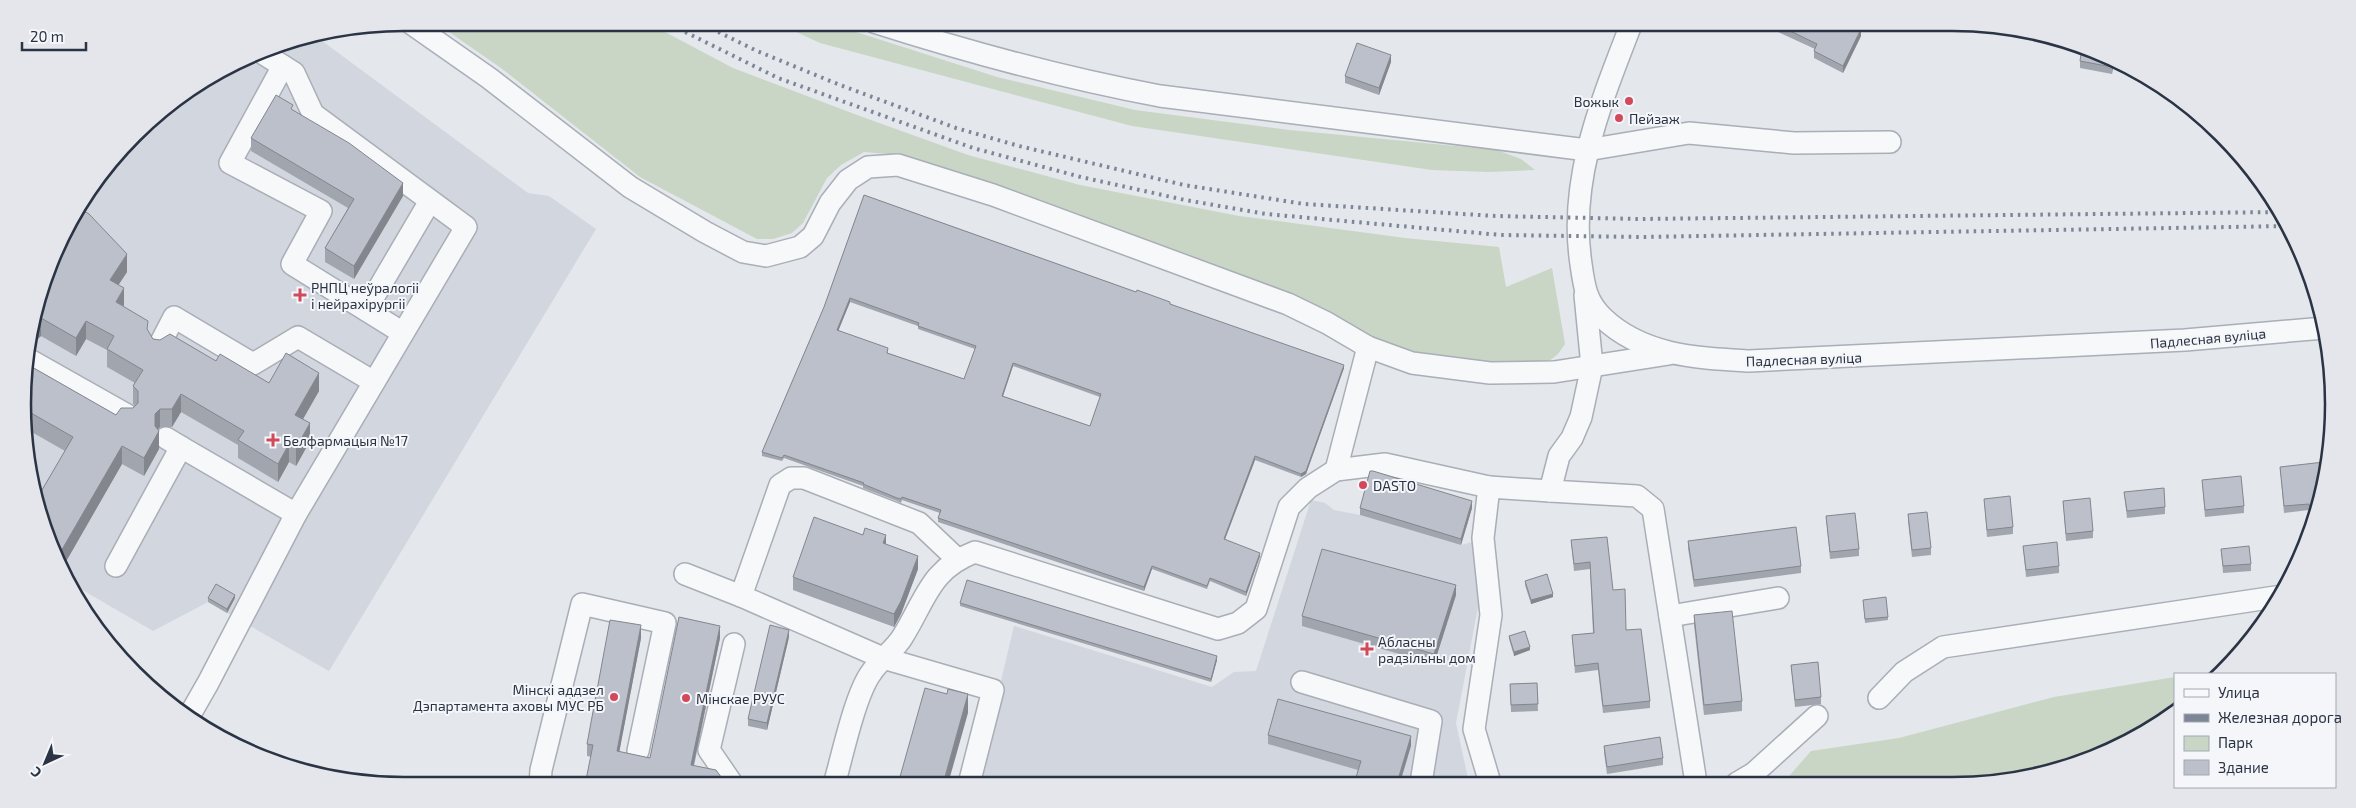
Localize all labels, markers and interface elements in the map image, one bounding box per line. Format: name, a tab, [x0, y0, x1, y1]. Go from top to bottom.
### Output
scale bar	[22, 20, 86, 52]
text: 20 m	[30, 27, 64, 45]
place label: Вожык	[1574, 93, 1619, 110]
marker: Вожык	[1623, 95, 1635, 107]
place label: Пейзаж	[1629, 110, 1680, 127]
marker: Пейзаж	[1613, 112, 1625, 124]
place label: РНПЦ неўралогіі і нейрахірургіі	[311, 279, 419, 312]
marker: РНПЦ неўралогіі і нейрахірургіі	[293, 288, 307, 302]
street label: Падлесная вуліца	[2149, 324, 2267, 352]
street label: Падлесная вуліца	[1746, 348, 1862, 370]
place label: Белфармацыя №17	[283, 432, 408, 449]
marker: Белфармацыя №17	[267, 434, 279, 446]
place label: DASTO	[1373, 477, 1416, 494]
marker: DASTO	[1357, 479, 1369, 491]
place label: Абласны радзільны дом	[1378, 633, 1476, 666]
marker: Абласны радзільны дом	[1360, 642, 1374, 656]
legend	[2174, 673, 2336, 788]
place label: Мінскі аддзел Дэпартамента аховы МУС РБ	[413, 681, 604, 714]
text: Улица	[2218, 683, 2260, 701]
place label: Мінскае РУУС	[696, 690, 785, 707]
marker: Мінскі аддзел Дэпартамента аховы МУС РБ	[608, 691, 620, 703]
marker: Мінскае РУУС	[680, 692, 692, 704]
text: Железная дорога	[2218, 708, 2342, 726]
text: Парк	[2218, 733, 2253, 751]
north arrow	[20, 738, 70, 788]
text: Здание	[2218, 758, 2269, 776]
text: С	[27, 764, 44, 782]

